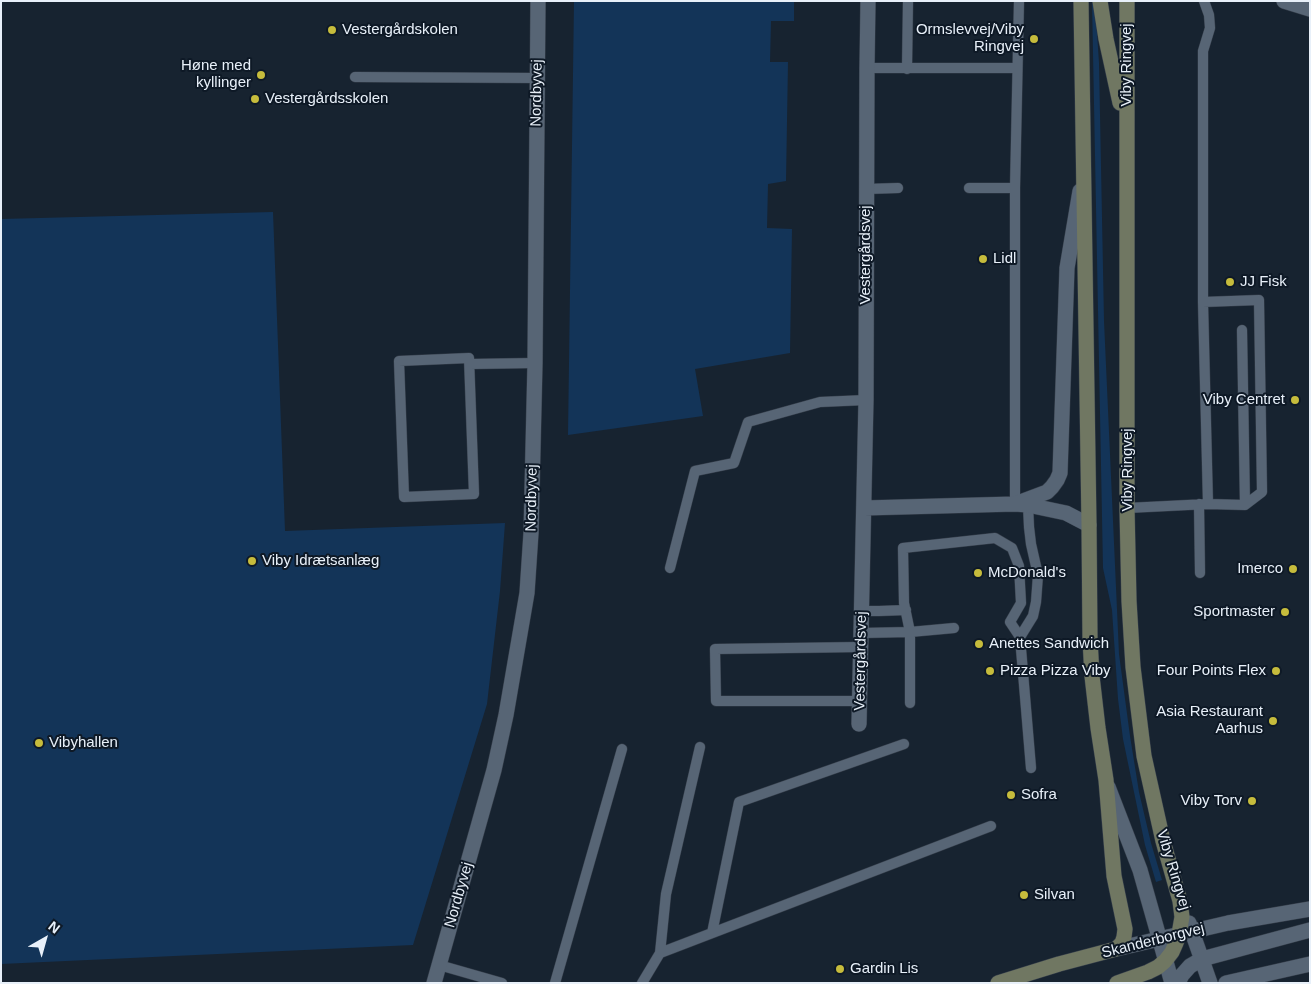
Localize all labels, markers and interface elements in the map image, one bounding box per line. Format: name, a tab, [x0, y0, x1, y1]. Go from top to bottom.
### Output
place label: Vestergårdskolen	[342, 21, 458, 39]
place label: Ormslevvej/Viby Ringvej	[916, 21, 1024, 56]
street label: Viby Ringvej	[1118, 23, 1136, 107]
marker: Vestergårdskolen	[326, 24, 338, 36]
marker: Ormslevvej/Viby Ringvej	[1028, 33, 1040, 45]
place label: Høne med kyllinger	[181, 57, 251, 92]
street label: Nordbyvej	[527, 59, 547, 127]
marker: Høne med kyllinger	[255, 69, 267, 81]
place label: Vestergårdsskolen	[265, 90, 388, 108]
marker: Vestergårdsskolen	[249, 93, 261, 105]
street label: Vestergårdsvej	[857, 205, 875, 305]
place label: Lidl	[993, 250, 1016, 268]
marker: Lidl	[977, 253, 989, 265]
place label: JJ Fisk	[1240, 273, 1287, 291]
marker: JJ Fisk	[1224, 276, 1236, 288]
place label: Viby Centret	[1203, 391, 1285, 409]
marker: Viby Centret	[1289, 394, 1301, 406]
street label: Viby Ringvej	[1119, 428, 1137, 512]
street label: Nordbyvej	[522, 464, 542, 532]
place label: Viby Idrætsanlæg	[262, 552, 379, 570]
marker: Viby Idrætsanlæg	[246, 555, 258, 567]
place label: Imerco	[1237, 560, 1283, 578]
marker: Imerco	[1287, 563, 1299, 575]
place label: McDonald's	[988, 564, 1066, 582]
marker: McDonald's	[972, 567, 984, 579]
place label: Sportmaster	[1193, 603, 1275, 621]
marker: Sportmaster	[1279, 606, 1291, 618]
street label: Vestergårdsvej	[851, 611, 871, 711]
place label: Anettes Sandwich	[989, 635, 1109, 653]
marker: Anettes Sandwich	[973, 638, 985, 650]
place label: Pizza Pizza Viby	[1000, 662, 1111, 680]
place label: Four Points Flex	[1157, 662, 1266, 680]
marker: Pizza Pizza Viby	[984, 665, 996, 677]
marker: Four Points Flex	[1270, 665, 1282, 677]
place label: Asia Restaurant Aarhus	[1156, 703, 1263, 738]
marker: Asia Restaurant Aarhus	[1267, 715, 1279, 727]
place label: Vibyhallen	[49, 734, 118, 752]
marker: Vibyhallen	[33, 737, 45, 749]
place label: Sofra	[1021, 786, 1057, 804]
marker: Sofra	[1005, 789, 1017, 801]
place label: Viby Torv	[1181, 792, 1242, 810]
marker: Viby Torv	[1246, 795, 1258, 807]
street label: Viby Ringvej	[1152, 828, 1194, 912]
street label: Nordbyvej	[441, 860, 477, 930]
place label: Silvan	[1034, 886, 1075, 904]
marker: Silvan	[1018, 889, 1030, 901]
north arrow	[20, 914, 70, 964]
text: N	[45, 918, 63, 937]
street label: Skanderborgvej	[1100, 920, 1206, 962]
place label: Gardin Lis	[850, 960, 918, 978]
marker: Gardin Lis	[834, 963, 846, 975]

